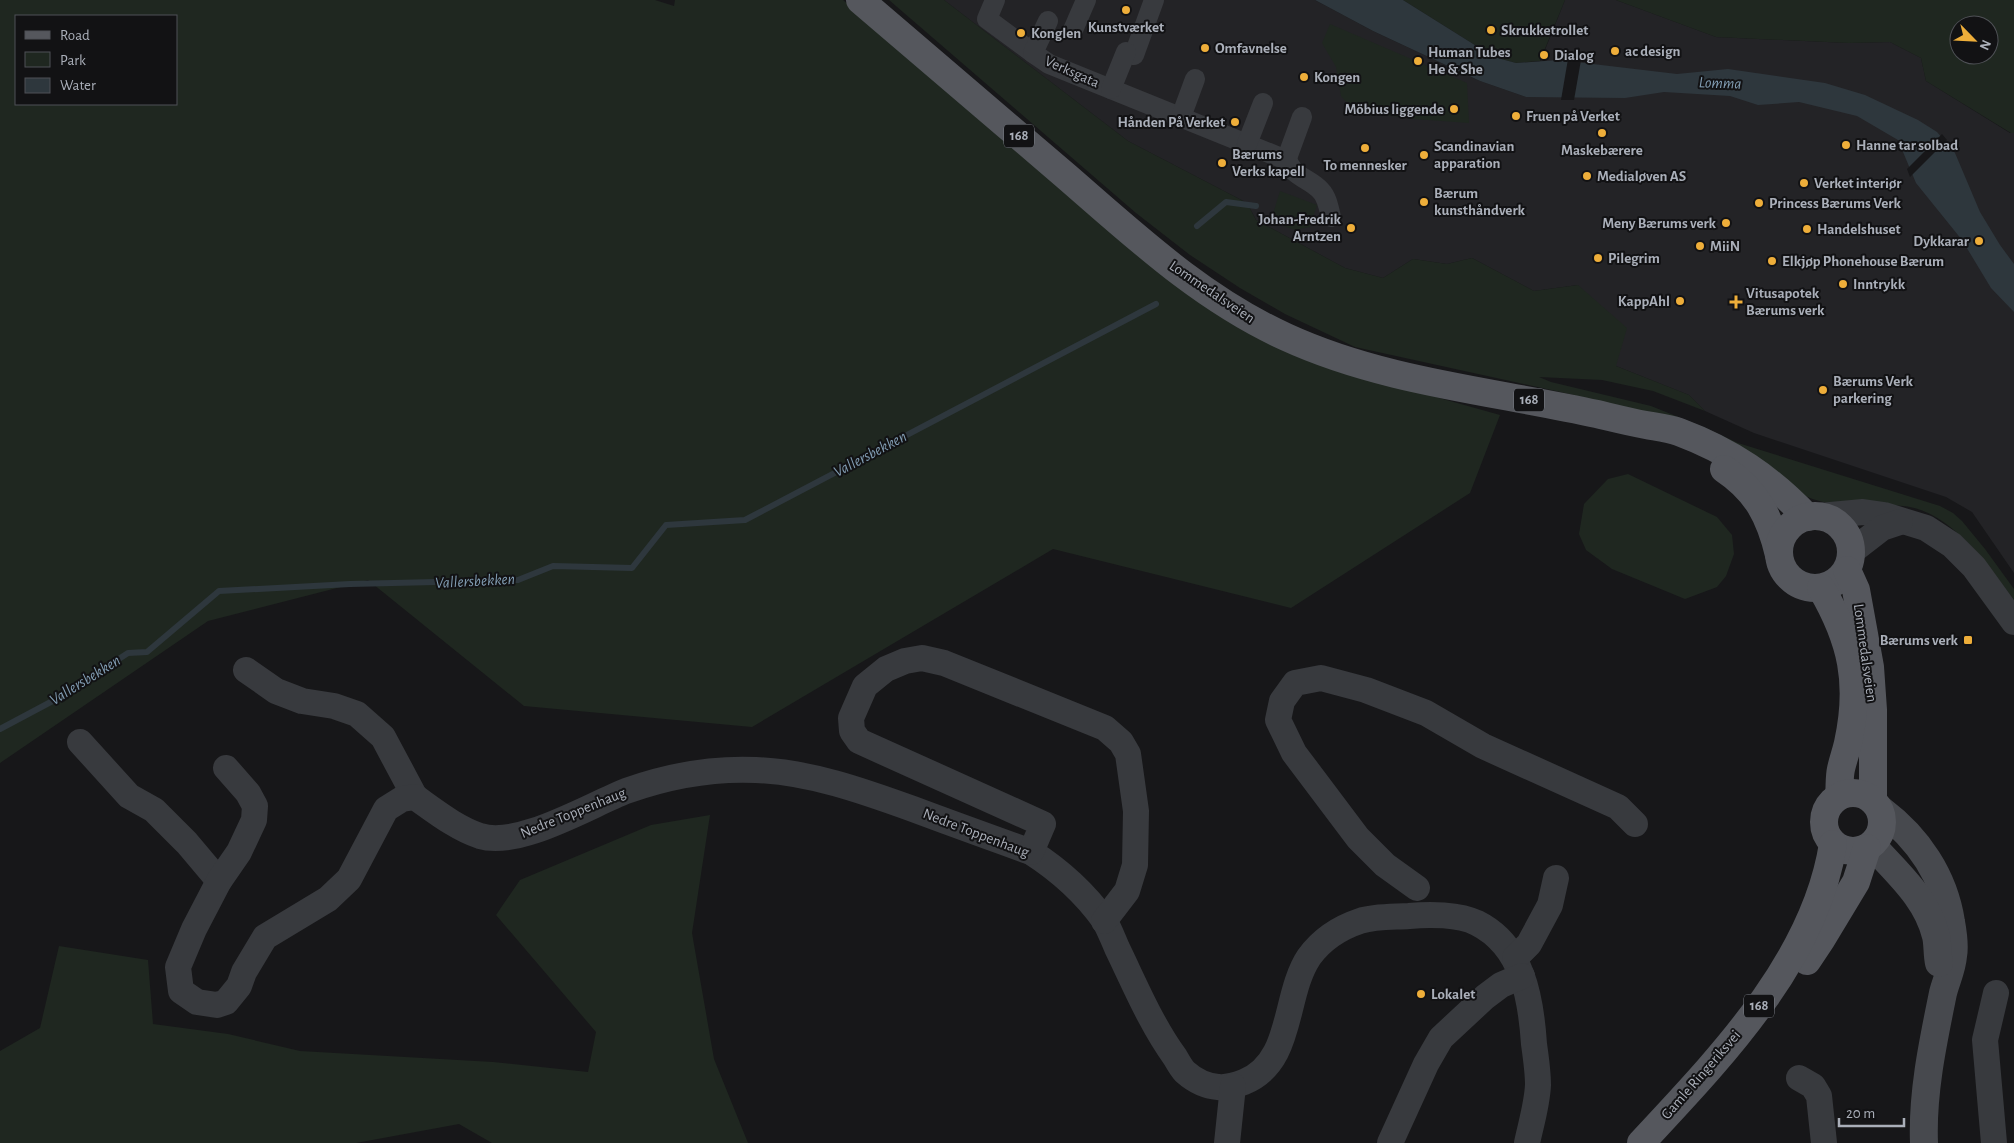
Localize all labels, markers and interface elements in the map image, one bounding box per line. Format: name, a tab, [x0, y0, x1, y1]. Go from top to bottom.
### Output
marker: Kunstværket	[1120, 4, 1132, 16]
legend	[15, 15, 178, 105]
north arrow	[1949, 15, 1999, 65]
place label: Kunstværket	[1088, 20, 1164, 35]
place label: Skrukketrollet	[1501, 23, 1588, 38]
marker: Skrukketrollet	[1485, 24, 1497, 36]
place label: Konglen	[1031, 26, 1081, 41]
marker: Konglen	[1015, 27, 1027, 39]
text: Road	[60, 28, 90, 43]
text: N	[1977, 38, 1993, 52]
place label: Omfavnelse	[1215, 41, 1287, 56]
marker: Omfavnelse	[1199, 42, 1211, 54]
place label: ac design	[1625, 44, 1680, 59]
place label: Human Tubes He & She	[1428, 45, 1511, 77]
marker: ac design	[1609, 45, 1621, 57]
place label: Dialog	[1554, 48, 1594, 63]
marker: Dialog	[1538, 49, 1550, 61]
text: Park	[60, 53, 86, 68]
street label: Verksgata	[1043, 53, 1101, 91]
marker: Human Tubes He & She	[1412, 55, 1424, 67]
place label: Kongen	[1314, 70, 1360, 85]
marker: Kongen	[1298, 71, 1310, 83]
water label: Lomma	[1698, 74, 1742, 92]
text: Water	[60, 78, 96, 93]
place label: Möbius liggende	[1344, 102, 1444, 117]
marker: Möbius liggende	[1448, 103, 1460, 115]
place label: Fruen på Verket	[1526, 109, 1620, 124]
marker: Fruen på Verket	[1510, 110, 1522, 122]
place label: Hånden På Verket	[1118, 115, 1225, 130]
marker: Hånden På Verket	[1229, 116, 1241, 128]
road number: 168	[1004, 124, 1034, 148]
marker: Maskebærere	[1596, 127, 1608, 139]
place label: Hanne tar solbad	[1856, 138, 1958, 153]
place label: Scandinavian apparation	[1434, 139, 1514, 171]
marker: Hanne tar solbad	[1840, 139, 1852, 151]
marker: To mennesker	[1359, 142, 1371, 154]
place label: Maskebærere	[1561, 143, 1643, 158]
place label: Bærums Verks kapell	[1232, 147, 1305, 179]
marker: Scandinavian apparation	[1418, 149, 1430, 161]
marker: Bærums Verks kapell	[1216, 157, 1228, 169]
place label: To mennesker	[1323, 158, 1408, 173]
place label: Medialøven AS	[1597, 169, 1686, 184]
marker: Medialøven AS	[1581, 170, 1593, 182]
place label: Verket interiør	[1814, 176, 1902, 191]
marker: Verket interiør	[1798, 177, 1810, 189]
place label: Bærum kunsthåndverk	[1434, 186, 1526, 218]
marker: Bærum kunsthåndverk	[1418, 196, 1430, 208]
place label: Princess Bærums Verk	[1769, 196, 1901, 211]
marker: Princess Bærums Verk	[1753, 197, 1765, 209]
place label: Johan-Fredrik Arntzen	[1258, 212, 1342, 244]
place label: Meny Bærums verk	[1602, 216, 1717, 231]
marker: Meny Bærums verk	[1720, 217, 1732, 229]
marker: Johan-Fredrik Arntzen	[1345, 222, 1357, 234]
place label: Handelshuset	[1817, 222, 1901, 237]
marker: Handelshuset	[1801, 223, 1813, 235]
place label: Dykkarar	[1913, 234, 1970, 249]
marker: Dykkarar	[1973, 235, 1985, 247]
place label: MiiN	[1710, 239, 1740, 254]
marker: MiiN	[1694, 240, 1706, 252]
place label: Pilegrim	[1608, 251, 1660, 266]
marker: Pilegrim	[1592, 252, 1604, 264]
place label: Elkjøp Phonehouse Bærum	[1782, 254, 1944, 269]
marker: Elkjøp Phonehouse Bærum	[1766, 255, 1778, 267]
street label: Lommedalsveien	[1167, 258, 1257, 326]
place label: Inntrykk	[1853, 277, 1906, 292]
marker: Inntrykk	[1837, 278, 1849, 290]
place label: Vitusapotek Bærums verk	[1746, 286, 1825, 318]
place label: KappAhl	[1618, 294, 1670, 309]
marker: KappAhl	[1674, 295, 1686, 307]
marker: Vitusapotek Bærums verk	[1730, 296, 1742, 308]
place label: Bærums Verk parkering	[1833, 374, 1914, 406]
marker: Bærums Verk parkering	[1817, 384, 1829, 396]
road number: 168	[1514, 388, 1544, 412]
water label: Vallersbekken	[831, 428, 909, 480]
water label: Vallersbekken	[435, 571, 515, 591]
street label: Lommedalsveien	[1851, 603, 1879, 703]
place label: Bærums verk	[1880, 633, 1959, 648]
marker: Bærums verk	[1962, 634, 1974, 646]
water label: Vallersbekken	[47, 652, 123, 708]
street label: Nedre Toppenhaug	[518, 785, 628, 841]
street label: Nedre Toppenhaug	[921, 806, 1032, 860]
place label: Lokalet	[1431, 987, 1475, 1002]
marker: Lokalet	[1415, 988, 1427, 1000]
road number: 168	[1744, 994, 1774, 1018]
street label: Gamle Ringeriksvei	[1659, 1028, 1743, 1122]
scale bar	[1839, 1096, 1904, 1128]
text: 20 m	[1846, 1106, 1875, 1121]

